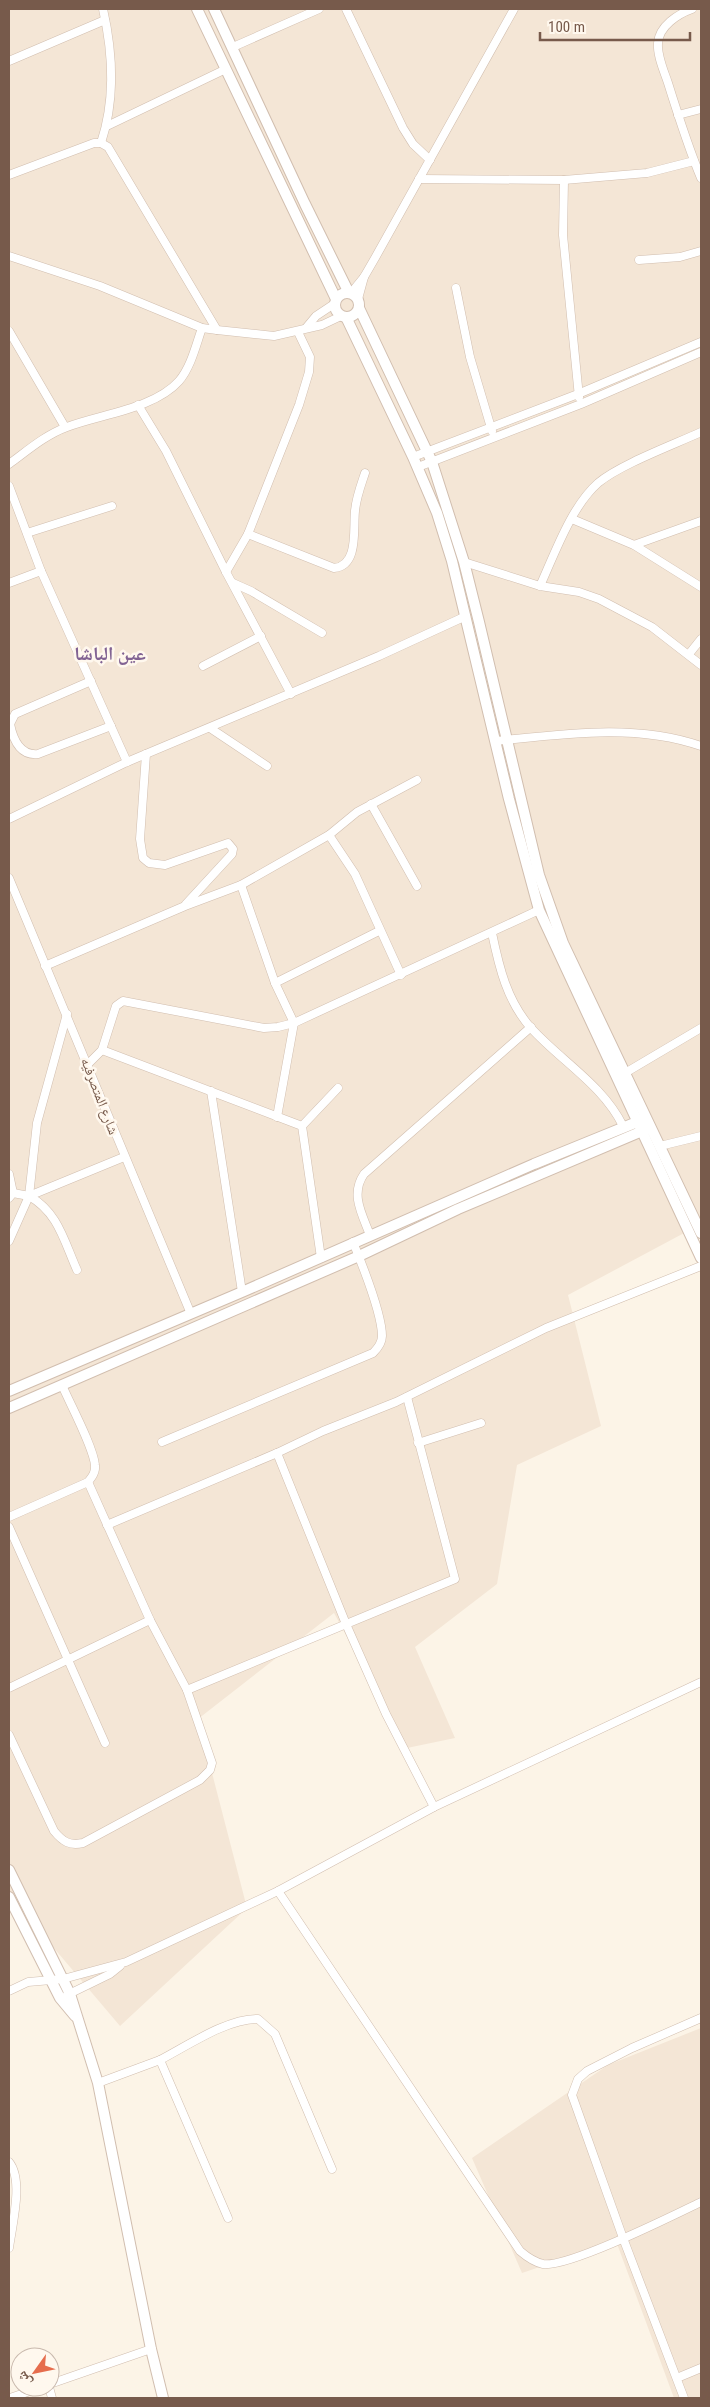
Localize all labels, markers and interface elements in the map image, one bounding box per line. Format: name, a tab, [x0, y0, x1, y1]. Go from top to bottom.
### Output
scale bar	[540, 10, 690, 42]
text: 100 m	[548, 18, 585, 36]
district label: عين الباشا	[74, 642, 146, 665]
street label: شارع المتصرفيه	[76, 1055, 122, 1137]
north arrow	[10, 2347, 60, 2397]
text: ش	[13, 2368, 36, 2390]

